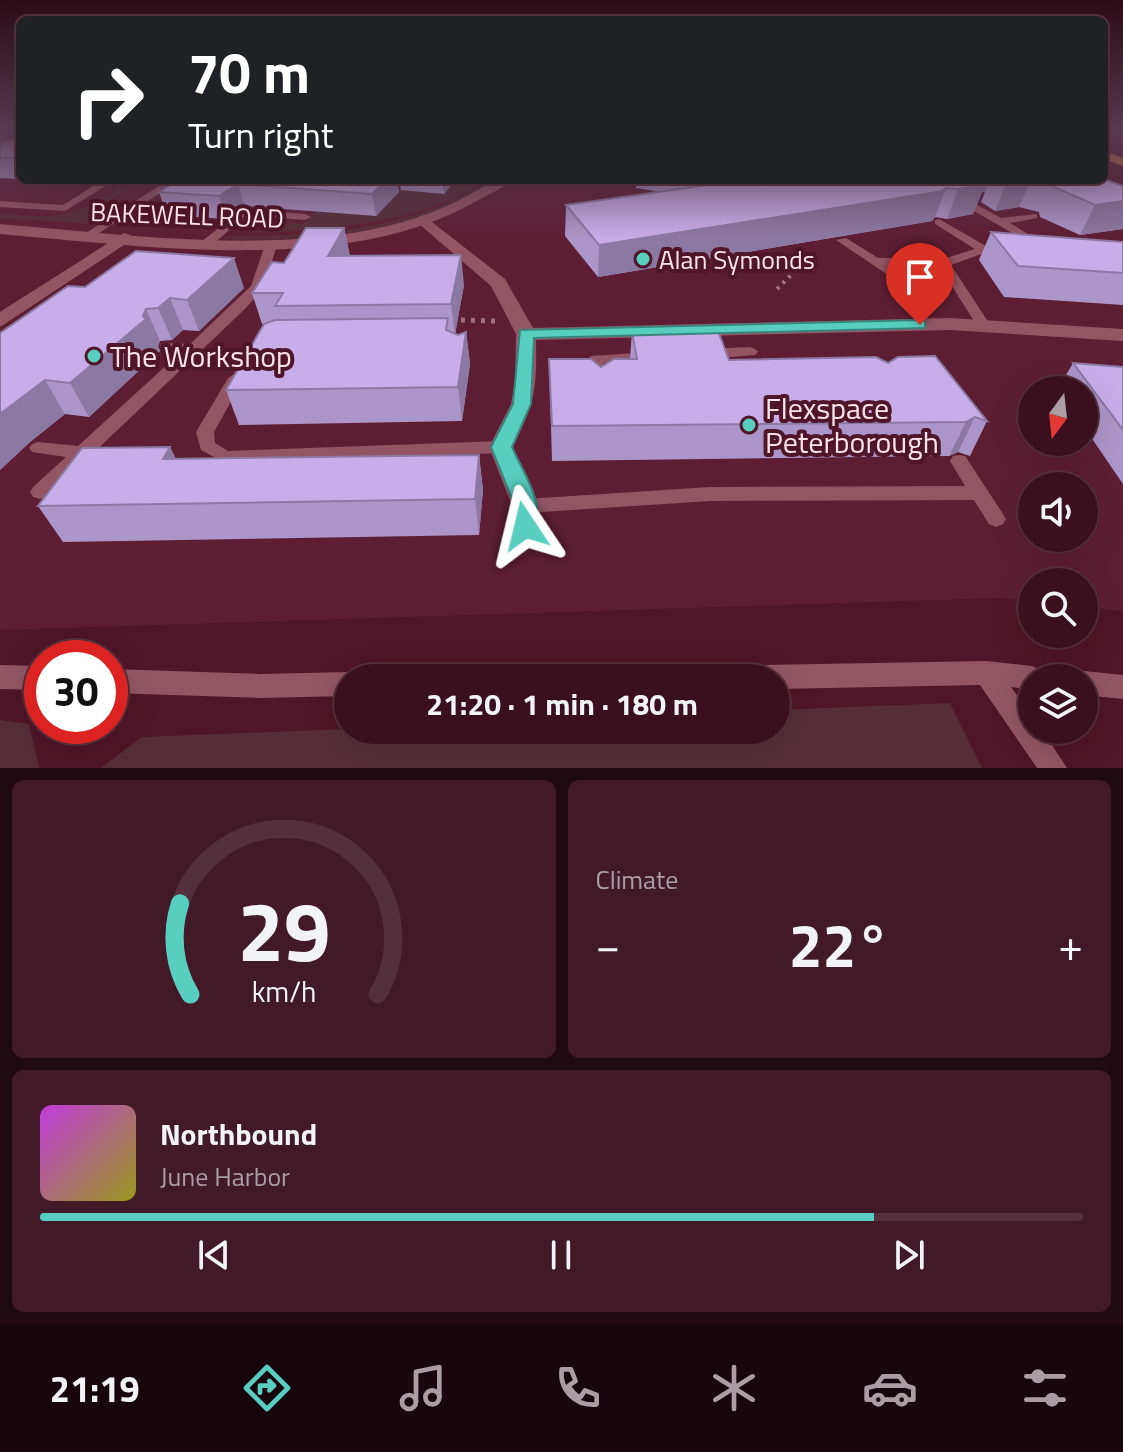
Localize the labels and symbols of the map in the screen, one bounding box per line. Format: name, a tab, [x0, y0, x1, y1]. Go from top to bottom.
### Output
street label: BAKEWELL ROAD	[90, 192, 284, 238]
place label: Alan Symonds	[659, 240, 815, 279]
pin	[886, 243, 954, 325]
marker: Alan Symonds	[634, 250, 652, 268]
place label: The Workshop	[110, 333, 292, 379]
marker: The Workshop	[85, 347, 103, 365]
north arrow	[1018, 376, 1098, 456]
place label: Flexspace Peterborough	[765, 385, 939, 465]
marker: Flexspace Peterborough	[740, 416, 758, 434]
position arrow	[483, 484, 567, 568]
speed limit sign: 30	[24, 640, 128, 744]

